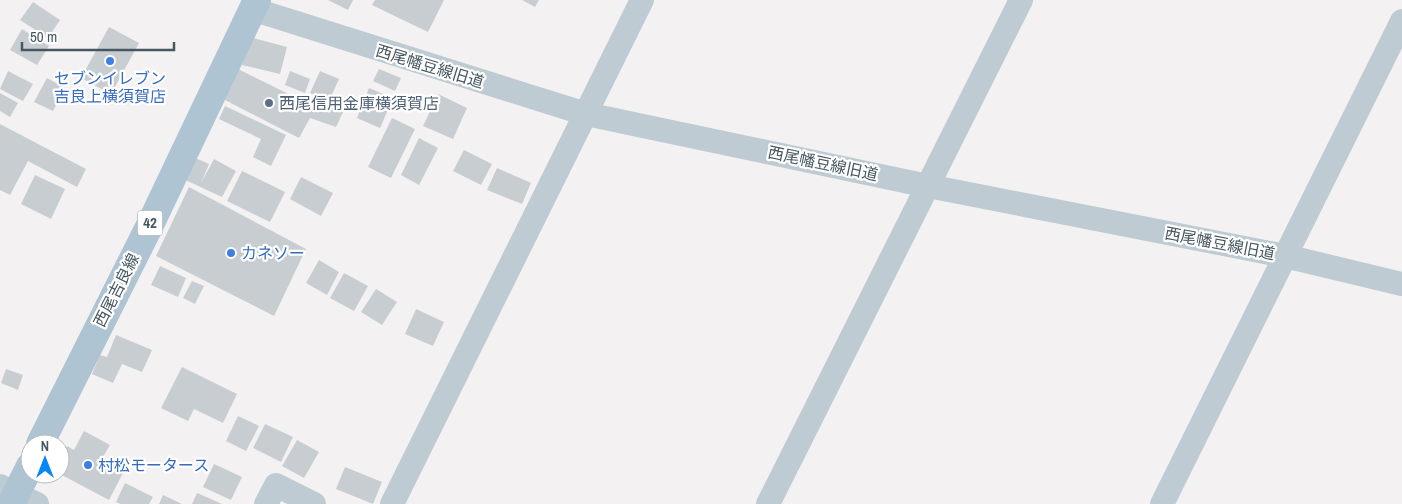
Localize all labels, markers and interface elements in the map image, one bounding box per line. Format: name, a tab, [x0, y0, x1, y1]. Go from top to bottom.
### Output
scale bar	[22, 20, 175, 52]
text: 50 m	[30, 26, 57, 47]
street label: 西尾幡豆線旧道	[373, 39, 487, 93]
marker: セブンイレブン 吉良上横須賀店	[104, 55, 116, 67]
place label: セブンイレブン 吉良上横須賀店	[54, 67, 166, 107]
place label: 西尾信用金庫横須賀店	[279, 92, 439, 114]
marker: 西尾信用金庫横須賀店	[263, 97, 275, 109]
street label: 西尾幡豆線旧道	[766, 141, 880, 185]
road number: 42	[138, 210, 162, 236]
street label: 西尾幡豆線旧道	[1163, 222, 1277, 264]
place label: カネソー	[241, 242, 305, 264]
marker: カネソー	[225, 247, 237, 259]
street label: 西尾吉良線	[88, 249, 144, 331]
north arrow	[20, 434, 70, 484]
text: N	[41, 437, 49, 455]
place label: 村松モータース	[98, 454, 209, 476]
marker: 村松モータース	[82, 459, 94, 471]

